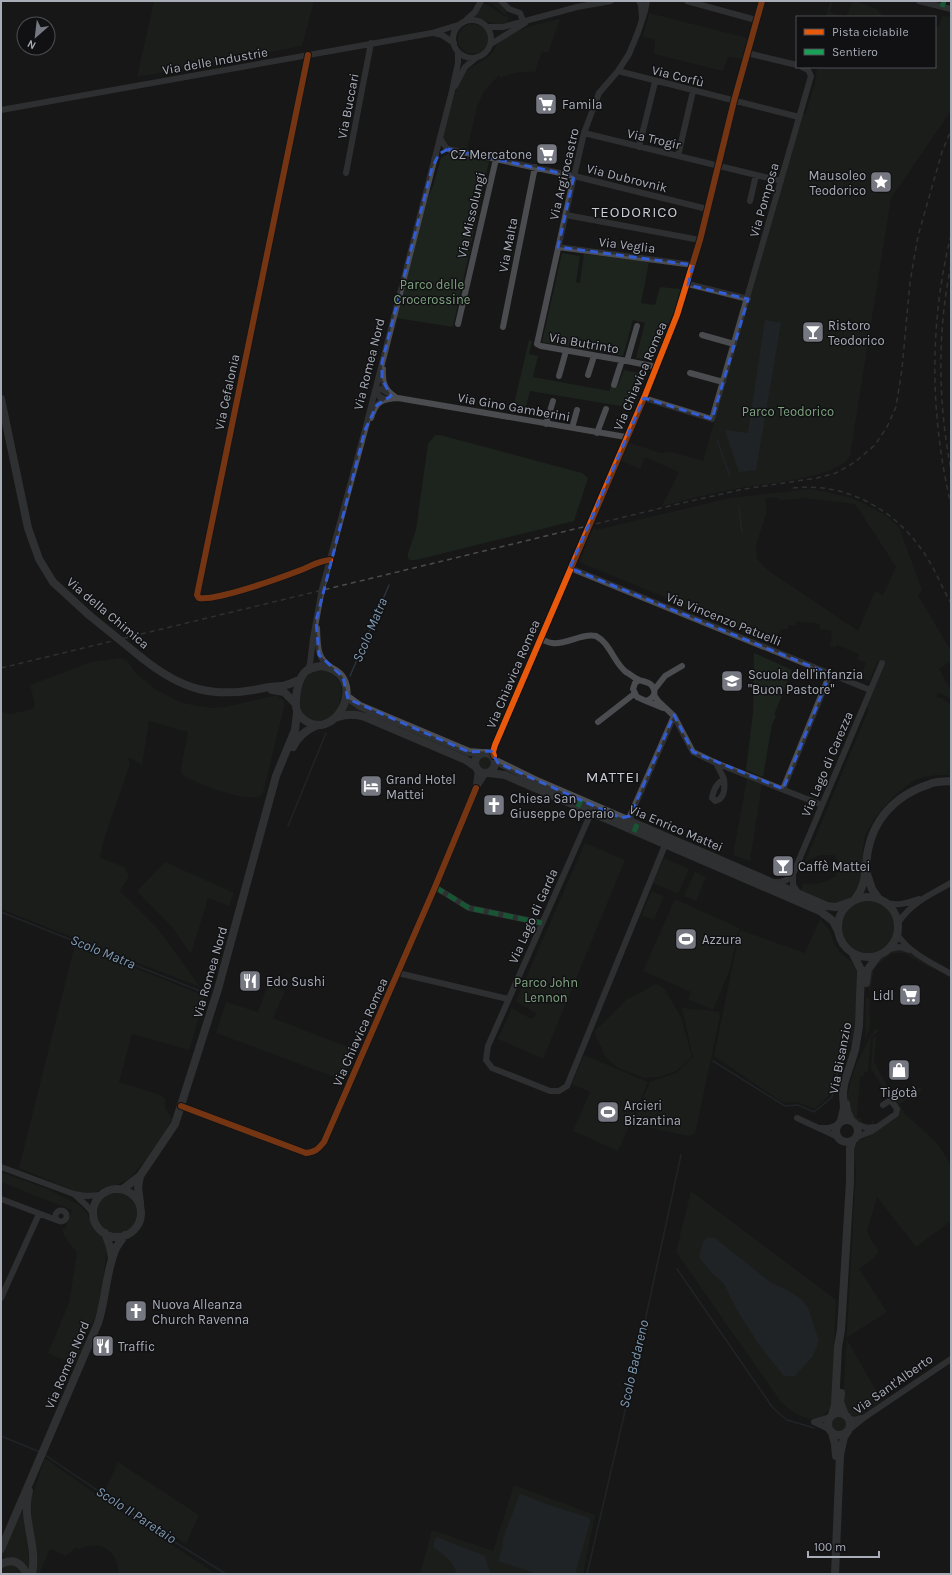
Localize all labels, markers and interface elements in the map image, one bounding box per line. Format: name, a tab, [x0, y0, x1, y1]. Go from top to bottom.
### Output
north arrow	[16, 16, 56, 56]
legend	[796, 16, 936, 68]
text: Pista ciclabile	[832, 25, 909, 39]
text: N	[25, 37, 38, 52]
street label: Via delle Industrie	[161, 44, 269, 78]
text: Sentiero	[832, 45, 878, 59]
street label: Via Corfù	[650, 62, 706, 90]
street label: Via Buccari	[334, 72, 362, 140]
supermarket icon: Famila	[533, 91, 559, 117]
place label: Famila	[562, 97, 603, 112]
street label: Via Trogir	[626, 126, 683, 153]
street label: Via Argirocastro	[546, 127, 582, 221]
supermarket icon: CZ Mercatone	[534, 141, 560, 167]
place label: CZ Mercatone	[450, 147, 532, 162]
street label: Via Dubrovnik	[585, 161, 669, 195]
street label: Via Pomposa	[746, 161, 782, 239]
place label: Mausoleo Teodorico	[809, 168, 866, 198]
place icon: Mausoleo Teodorico	[868, 169, 894, 195]
street label: Via Missolungi	[454, 171, 488, 259]
district label: TEODORICO	[592, 203, 678, 221]
street label: Via Malta	[495, 216, 521, 274]
street label: Via Veglia	[598, 234, 656, 256]
park label: Parco delle Crocerossine	[393, 277, 471, 307]
street label: Via Romea Nord	[350, 317, 388, 411]
place label: Ristoro Teodorico	[828, 318, 885, 348]
street label: Via Chiavica Romea	[610, 319, 670, 433]
bar icon: Ristoro Teodorico	[800, 319, 826, 345]
street label: Via Butrinto	[548, 329, 620, 357]
street label: Via Cefalonia	[212, 353, 242, 431]
street label: Via Gino Gamberini	[457, 390, 571, 424]
park label: Parco Teodorico	[742, 404, 834, 419]
street label: Via della Chimica	[64, 574, 152, 652]
street label: Via Vincenzo Patuelli	[664, 589, 784, 649]
water label: Scolo Matra	[349, 595, 391, 665]
street label: Via Chiavica Romea	[483, 617, 543, 731]
place label: Scuola dell'infanzia "Buon Pastore"	[748, 667, 863, 697]
school or university icon: Scuola dell'infanzia "Buon Pastore"	[719, 668, 745, 694]
street label: Via Lago di Carezza	[798, 709, 856, 819]
district label: MATTEI	[586, 768, 640, 786]
place label: Grand Hotel Mattei	[386, 772, 456, 802]
hotel icon: Grand Hotel Mattei	[358, 773, 384, 799]
place label: Chiesa San Giuseppe Operaio	[510, 791, 614, 821]
church icon: Chiesa San Giuseppe Operaio	[481, 792, 507, 818]
street label: Via Enrico Mattei	[627, 801, 725, 855]
bar icon: Caffè Mattei	[770, 853, 796, 879]
place label: Caffè Mattei	[798, 859, 870, 874]
street label: Via Lago di Garda	[505, 866, 561, 966]
street label: Via Romea Nord	[190, 925, 230, 1019]
sports icon: Azzura	[673, 926, 699, 952]
water label: Scolo Matra	[68, 931, 138, 973]
place label: Azzura	[702, 932, 742, 947]
restaurant icon: Edo Sushi	[237, 968, 263, 994]
place label: Edo Sushi	[266, 974, 325, 989]
park label: Parco John Lennon	[514, 975, 578, 1005]
street label: Via Chiavica Romea	[329, 976, 391, 1088]
supermarket icon: Lidl	[897, 982, 923, 1008]
place label: Lidl	[873, 988, 894, 1003]
street label: Via Bisanzio	[826, 1021, 854, 1095]
shop icon: Tigotà	[886, 1057, 912, 1083]
place label: Tigotà	[881, 1085, 917, 1100]
place label: Arcieri Bizantina	[624, 1098, 681, 1128]
sports icon: Arcieri Bizantina	[595, 1099, 621, 1125]
place label: Nuova Alleanza Church Ravenna	[152, 1297, 249, 1327]
church icon: Nuova Alleanza Church Ravenna	[123, 1298, 149, 1324]
water label: Scolo Badareno	[616, 1318, 652, 1410]
street label: Via Romea Nord	[42, 1319, 92, 1411]
restaurant icon: Traffic	[90, 1333, 116, 1359]
place label: Traffic	[118, 1339, 155, 1354]
street label: Via Sant'Alberto	[851, 1351, 935, 1417]
water label: Scolo Il Paretaio	[93, 1483, 179, 1547]
scale bar	[808, 1533, 879, 1559]
text: 100 m	[814, 1540, 846, 1554]

